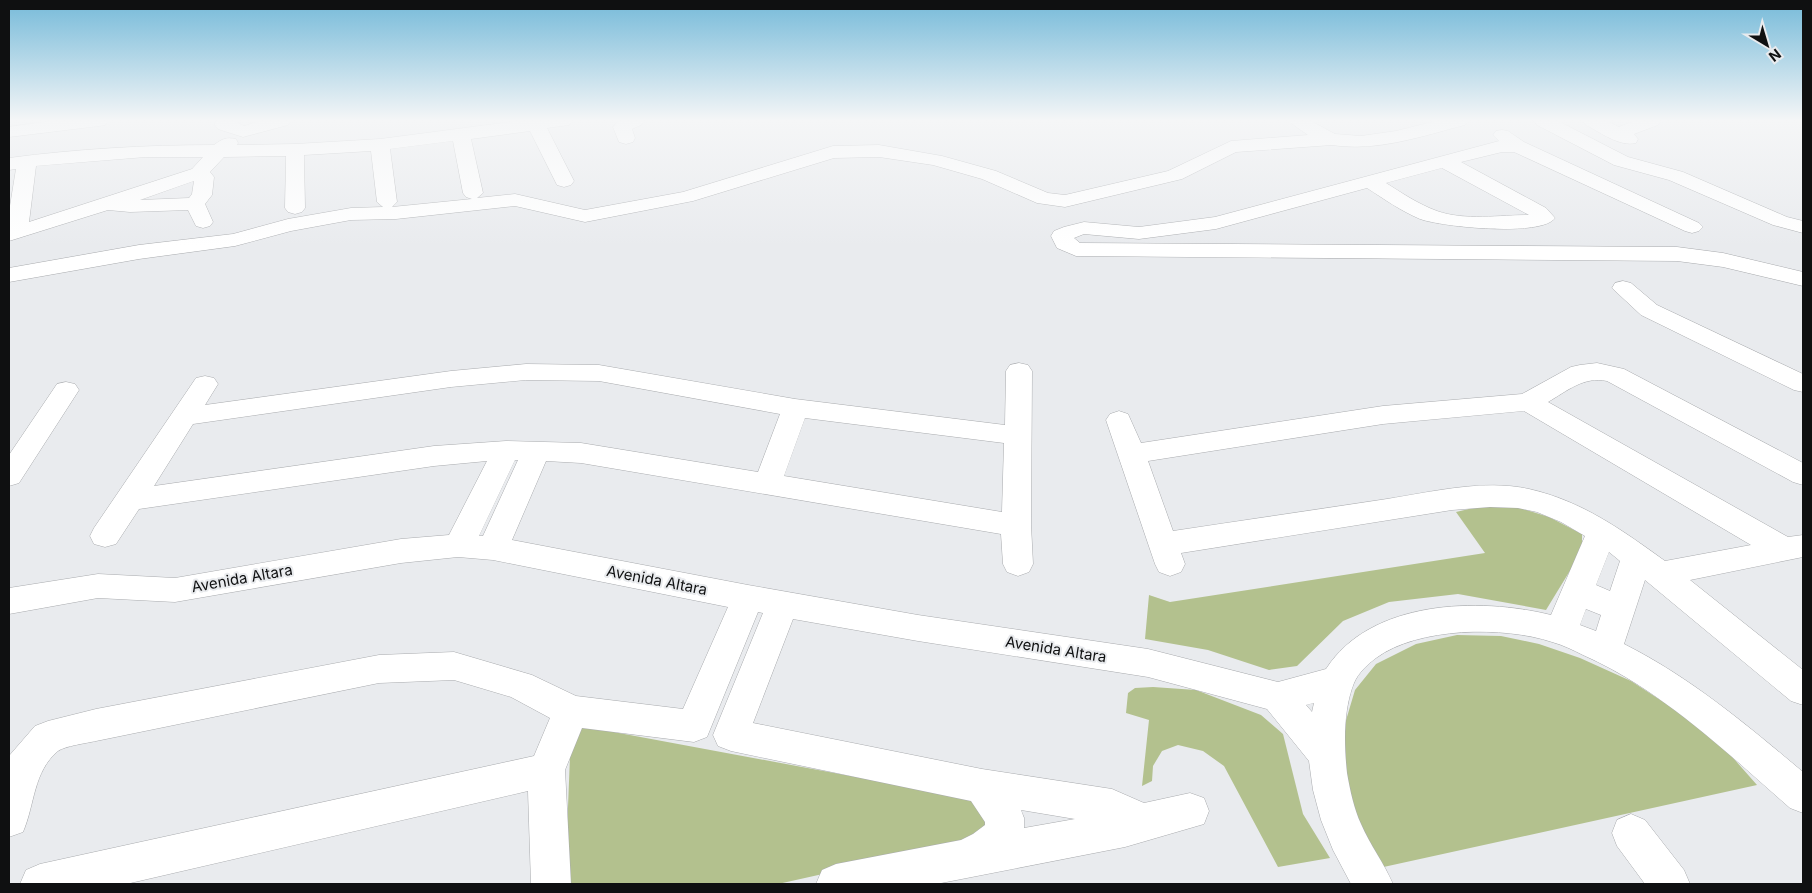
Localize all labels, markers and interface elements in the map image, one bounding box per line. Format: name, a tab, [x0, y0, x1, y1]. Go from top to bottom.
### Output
north arrow	[1742, 20, 1792, 70]
text: N	[1766, 46, 1785, 66]
street label: Avenida Altara	[190, 560, 294, 596]
street label: Avenida Altara	[605, 561, 709, 599]
street label: Avenida Altara	[1004, 632, 1108, 666]

